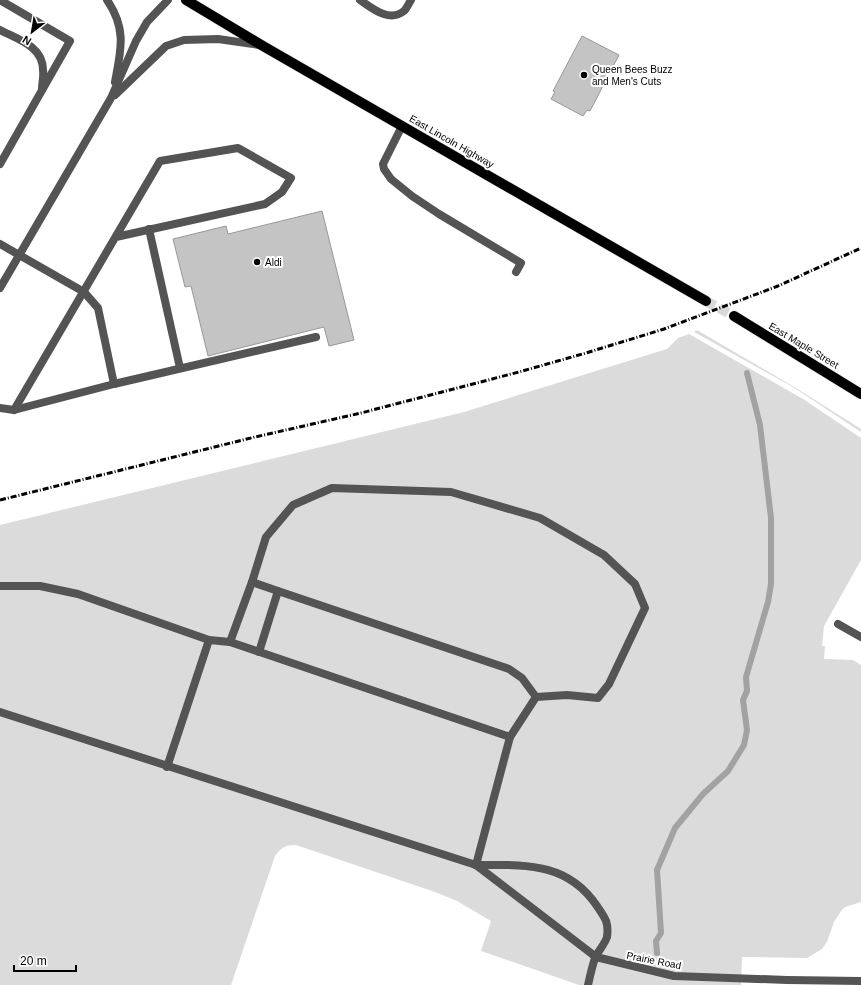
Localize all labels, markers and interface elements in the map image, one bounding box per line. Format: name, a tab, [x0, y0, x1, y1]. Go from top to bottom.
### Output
north arrow	[12, 12, 52, 52]
text: N	[20, 33, 33, 48]
place label: Queen Bees Buzz and Men's Cuts	[592, 64, 673, 87]
marker: Queen Bees Buzz and Men's Cuts	[579, 70, 589, 80]
street label: East Lincoln Highway	[408, 113, 496, 170]
marker: Aldi	[252, 257, 262, 267]
place label: Aldi	[265, 257, 282, 268]
street label: East Maple Street	[767, 320, 841, 371]
scale bar	[14, 947, 76, 973]
street label: Prairie Road	[626, 950, 682, 971]
text: 20 m	[20, 954, 47, 968]

